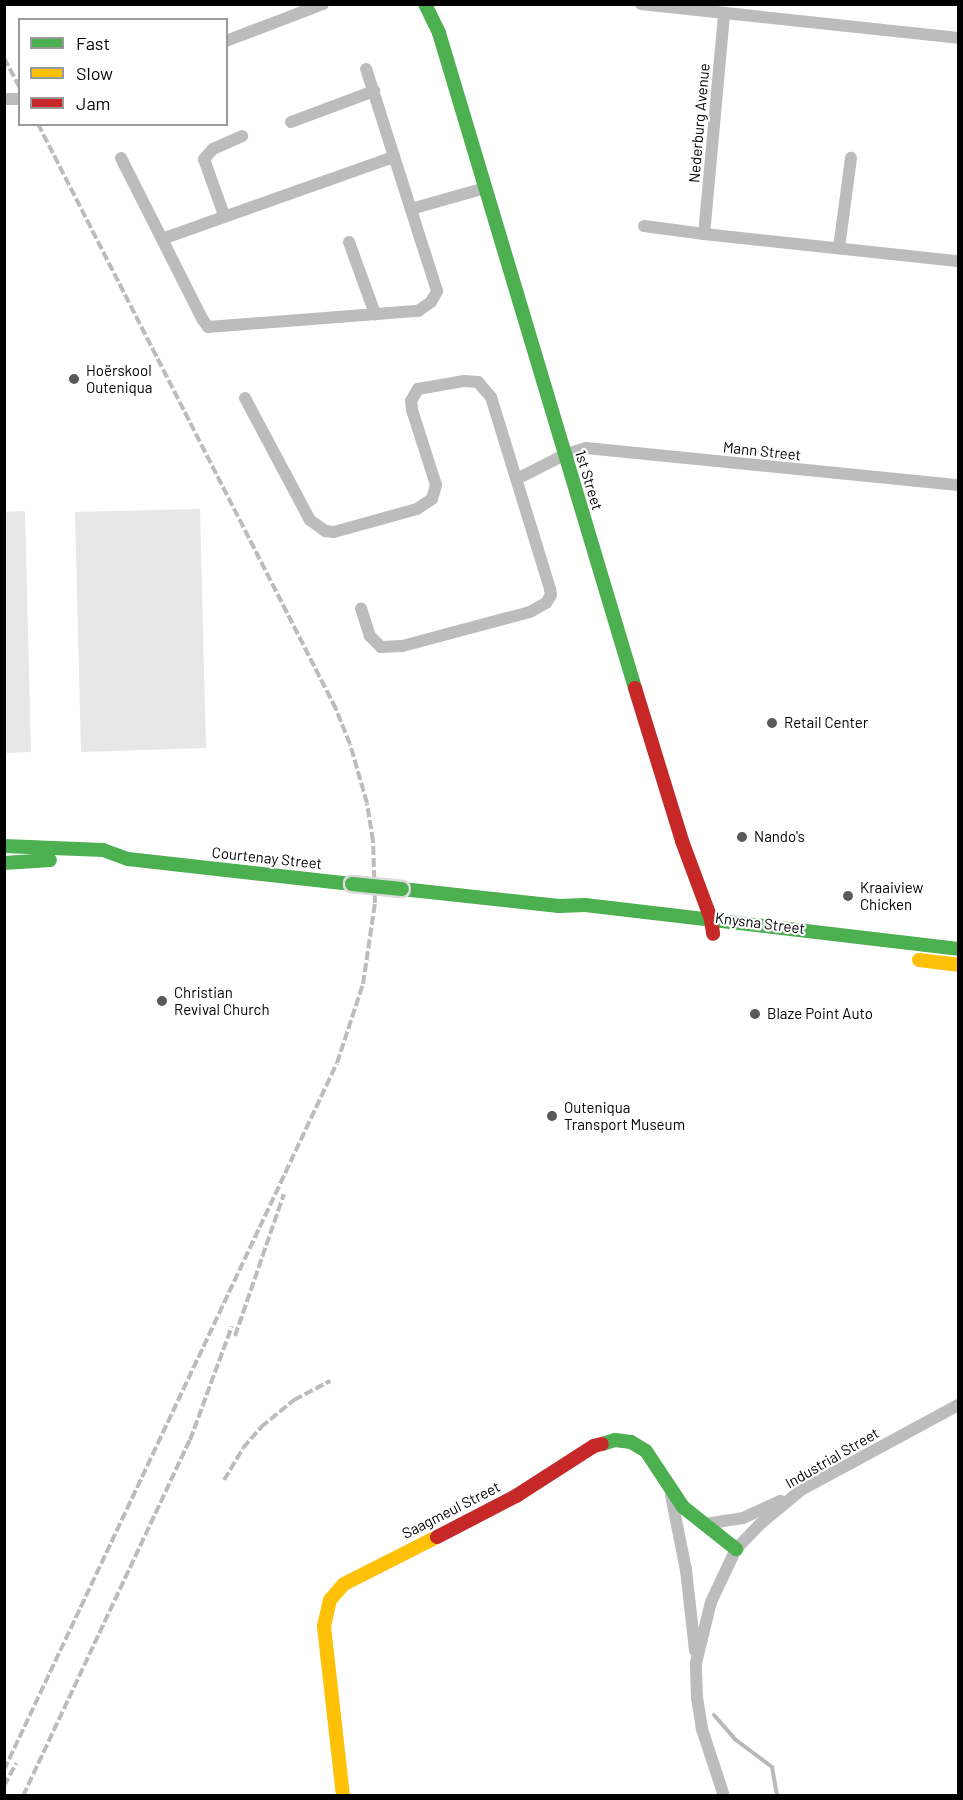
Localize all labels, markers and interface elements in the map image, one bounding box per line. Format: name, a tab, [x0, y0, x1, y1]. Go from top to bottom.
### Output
legend	[18, 18, 228, 126]
text: Fast	[76, 32, 110, 54]
text: Slow	[76, 62, 113, 84]
street label: Nederburg Avenue	[685, 62, 713, 184]
text: Jam	[76, 92, 110, 114]
place label: Hoërskool Outeniqua	[86, 361, 152, 396]
marker: Hoërskool Outeniqua	[67, 372, 81, 386]
street label: Mann Street	[722, 438, 802, 464]
street label: 1st Street	[571, 448, 607, 512]
place label: Retail Center	[784, 714, 868, 732]
marker: Retail Center	[765, 716, 779, 730]
place label: Nando's	[754, 828, 805, 846]
marker: Nando's	[735, 830, 749, 844]
street label: Courtenay Street	[211, 843, 323, 873]
place label: Kraaiview Chicken	[860, 878, 923, 913]
marker: Kraaiview Chicken	[841, 889, 855, 903]
street label: Knysna Street	[714, 909, 806, 937]
place label: Christian Revival Church	[174, 983, 269, 1018]
marker: Christian Revival Church	[155, 994, 169, 1008]
place label: Blaze Point Auto	[767, 1005, 873, 1023]
marker: Blaze Point Auto	[748, 1007, 762, 1021]
place label: Outeniqua Transport Museum	[564, 1098, 685, 1133]
marker: Outeniqua Transport Museum	[545, 1109, 559, 1123]
street label: Industrial Street	[782, 1424, 882, 1492]
street label: Saagmeul Street	[399, 1478, 503, 1542]

